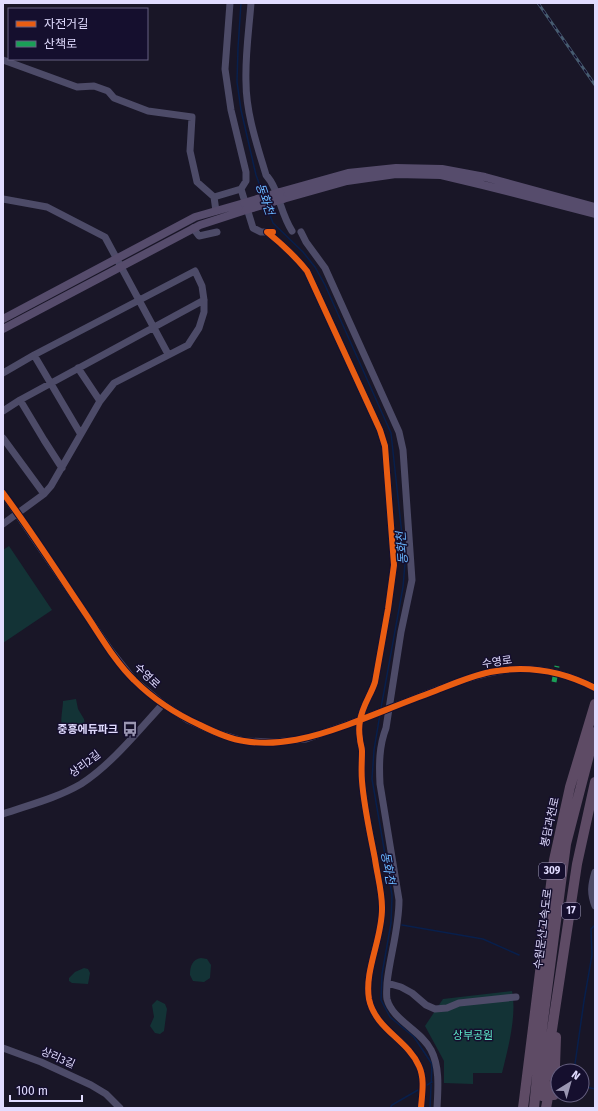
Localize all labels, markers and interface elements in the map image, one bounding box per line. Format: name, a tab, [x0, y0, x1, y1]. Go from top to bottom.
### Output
legend	[8, 8, 148, 60]
text: 자전거길	[44, 17, 88, 31]
text: 산책로	[44, 37, 77, 51]
water label: 동화천	[253, 181, 278, 219]
water label: 동화천	[394, 529, 410, 565]
street label: 수영로	[481, 653, 513, 671]
street label: 수영로	[132, 661, 162, 691]
bus stop icon: 중흥에듀파크	[121, 720, 139, 738]
place label: 중흥에듀파크	[57, 723, 118, 736]
street label: 상리2길	[67, 748, 103, 780]
street label: 봉담과천로	[538, 796, 562, 848]
water label: 동화천	[378, 850, 398, 887]
road number: 309	[539, 863, 565, 879]
street label: 수원문산고속도로	[532, 888, 554, 970]
road number: 17	[562, 903, 580, 919]
park label: 상부공원	[453, 1029, 493, 1042]
street label: 상리3길	[39, 1045, 77, 1071]
north arrow	[550, 1063, 590, 1103]
text: N	[569, 1068, 583, 1083]
scale bar	[10, 1077, 82, 1103]
text: 100 m	[16, 1084, 48, 1098]

